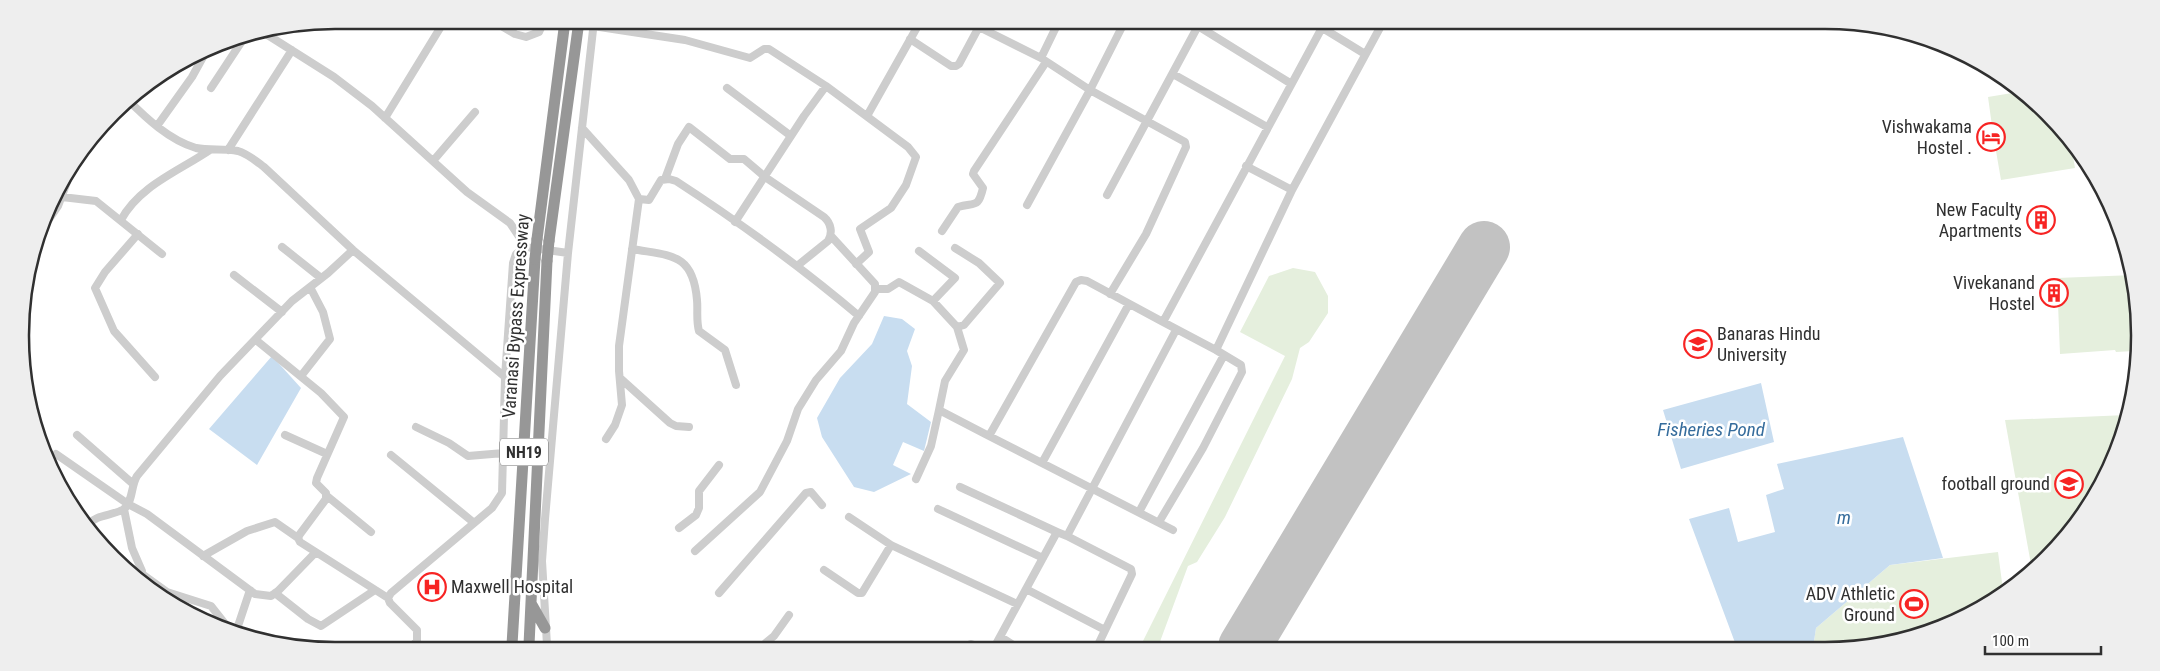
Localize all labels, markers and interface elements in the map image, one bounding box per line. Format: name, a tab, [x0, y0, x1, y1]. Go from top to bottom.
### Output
place label: Vishwakama Hostel .	[1882, 116, 1972, 158]
hotel icon: Vishwakama Hostel .	[1976, 122, 2006, 152]
place label: New Faculty Apartments	[1936, 199, 2022, 241]
building icon: New Faculty Apartments	[2026, 205, 2056, 235]
street label: Varanasi Bypass Expressway	[498, 213, 533, 419]
place label: Vivekanand Hostel	[1953, 272, 2035, 314]
building icon: Vivekanand Hostel	[2039, 278, 2069, 308]
place label: Banaras Hindu University	[1717, 323, 1821, 365]
school or university icon: Banaras Hindu University	[1683, 329, 1713, 359]
water label: Fisheries Pond	[1657, 418, 1766, 441]
road number: NH19	[500, 438, 548, 466]
school or university icon: football ground	[2054, 469, 2084, 499]
place label: football ground	[1941, 473, 2050, 494]
water label: m	[1837, 506, 1851, 529]
hospital icon: Maxwell Hospital	[417, 572, 447, 602]
place label: Maxwell Hospital	[451, 576, 573, 597]
place label: ADV Athletic Ground	[1806, 583, 1895, 625]
sports icon: ADV Athletic Ground	[1899, 589, 1929, 619]
scale bar	[1985, 624, 2101, 656]
text: 100 m	[1992, 632, 2029, 650]

